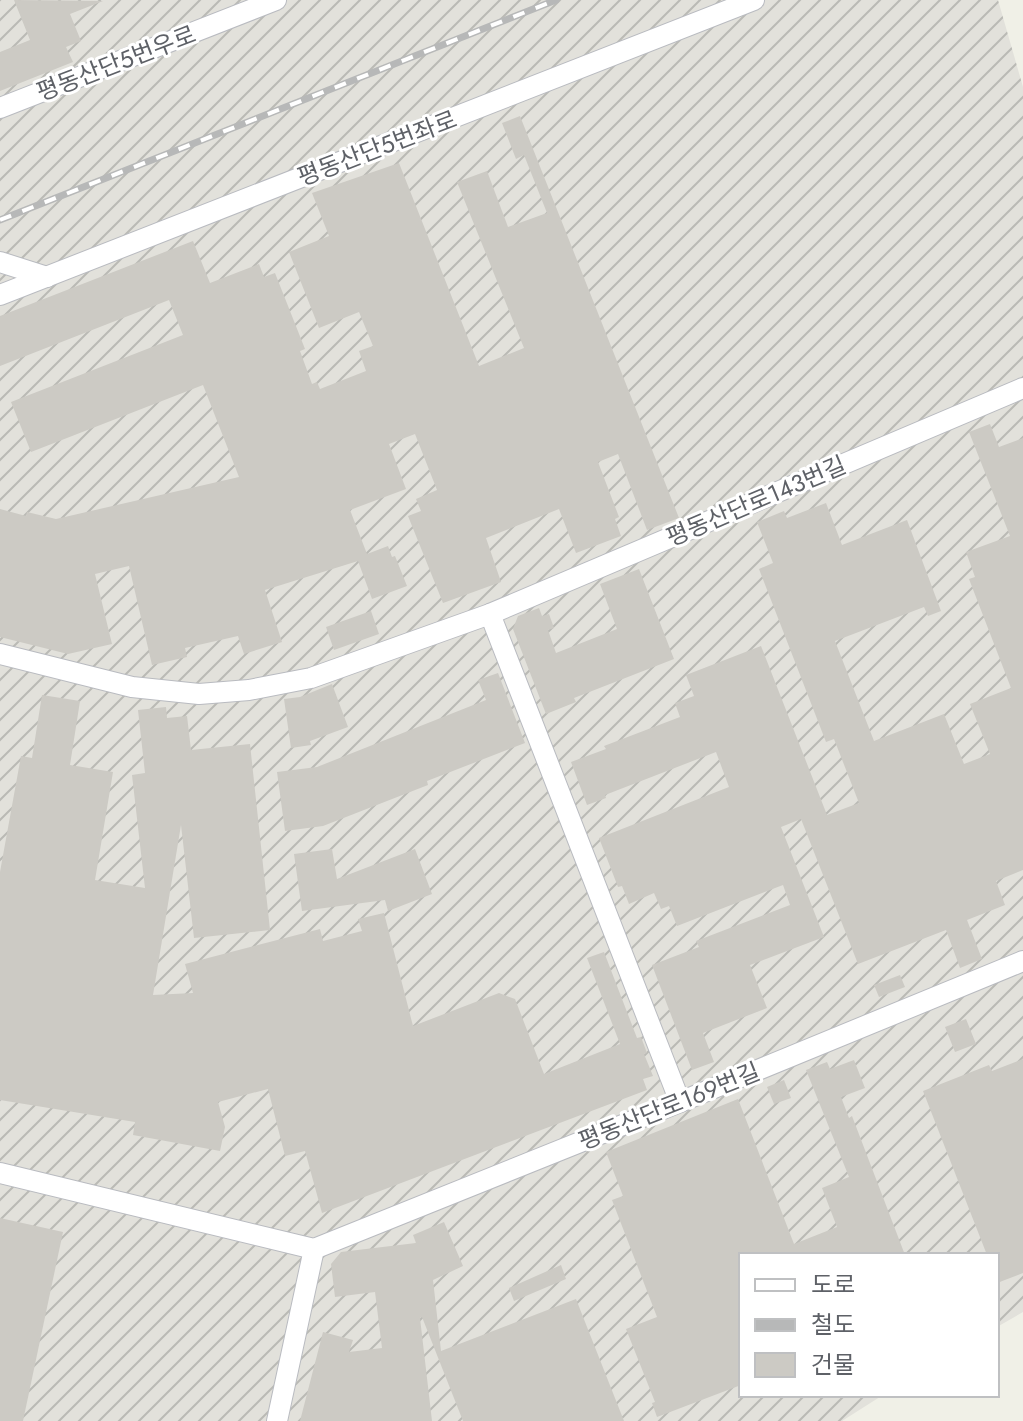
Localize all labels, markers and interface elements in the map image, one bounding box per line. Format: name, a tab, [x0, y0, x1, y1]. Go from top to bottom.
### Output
street label: 평동산단5번우로	[31, 17, 201, 109]
street label: 평동산단5번좌로	[292, 102, 462, 194]
street label: 평동산단로143번길	[661, 447, 851, 555]
street label: 평동산단로169번길	[573, 1054, 765, 1158]
legend	[739, 1253, 999, 1397]
text: 도로	[811, 1267, 855, 1302]
text: 철도	[811, 1307, 855, 1342]
text: 건물	[811, 1347, 855, 1382]

